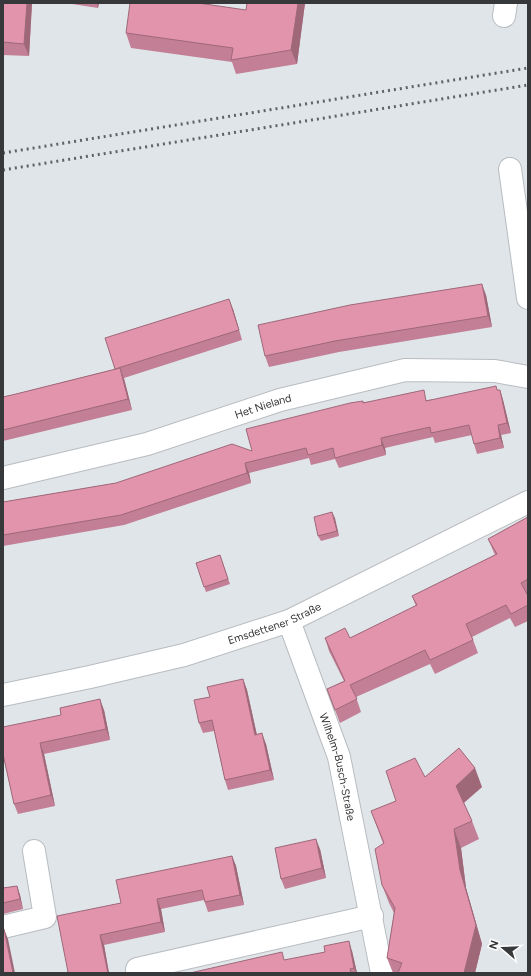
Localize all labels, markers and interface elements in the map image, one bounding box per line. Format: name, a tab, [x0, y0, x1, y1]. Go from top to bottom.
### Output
street label: Het Nieland	[233, 391, 293, 421]
street label: Emsdettener Straße	[226, 600, 323, 647]
street label: Wilhelm-Busch-Straße	[317, 711, 358, 822]
north arrow	[483, 928, 523, 968]
text: N	[486, 939, 502, 951]

